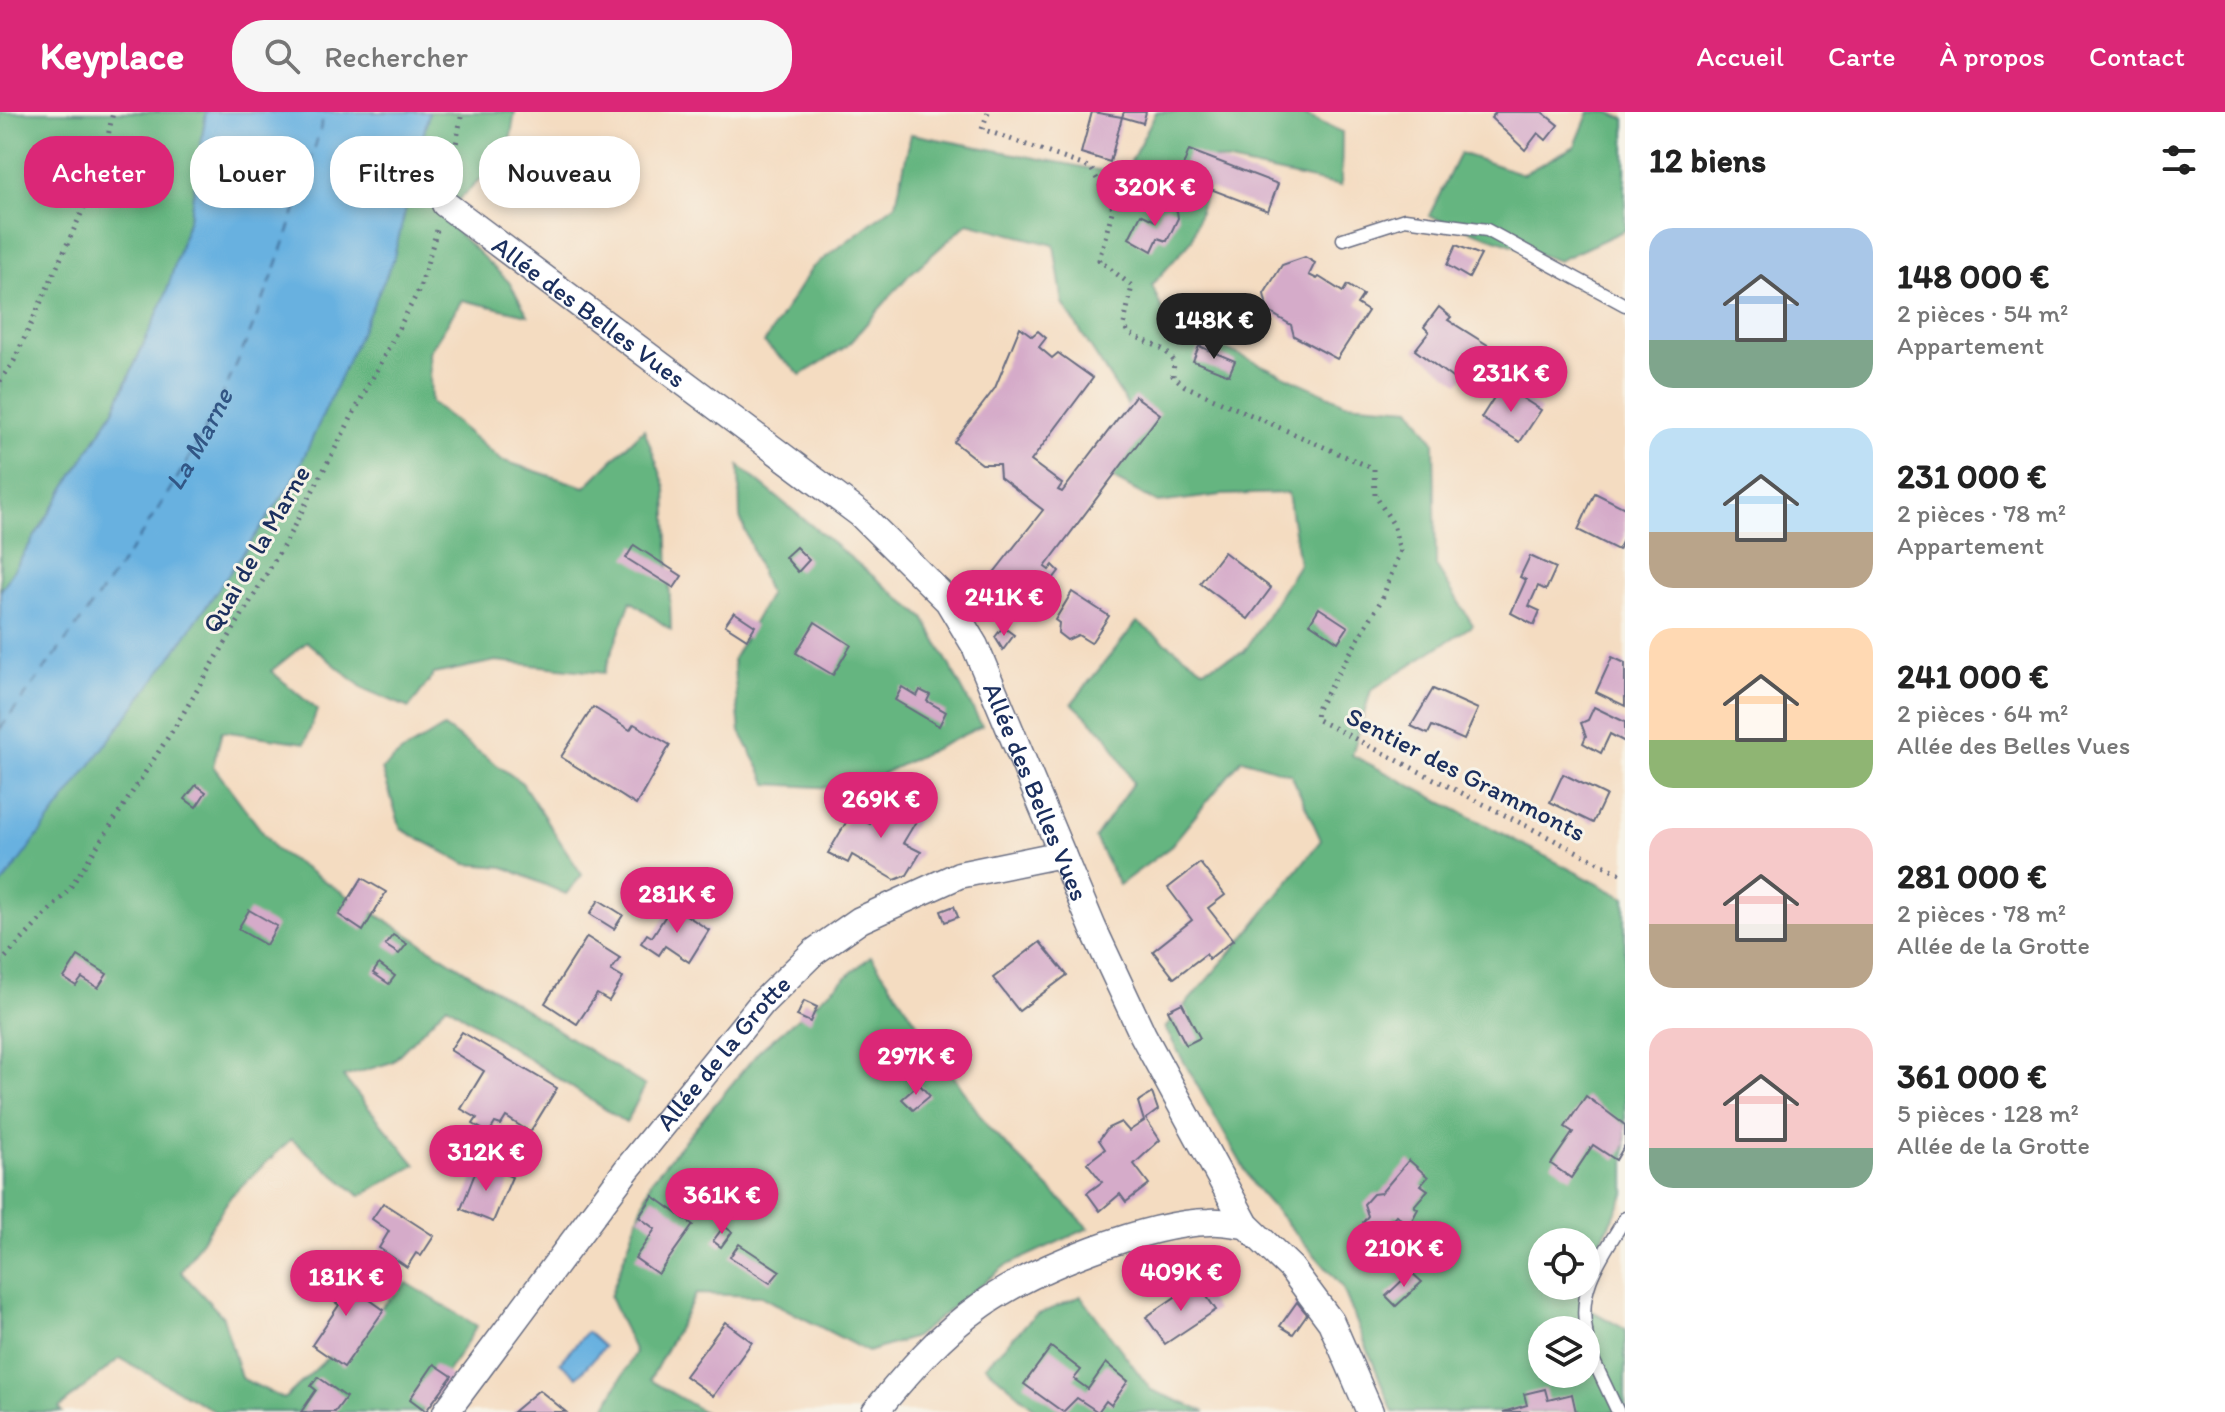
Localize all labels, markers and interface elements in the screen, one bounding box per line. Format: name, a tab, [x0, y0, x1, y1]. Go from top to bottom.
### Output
search box	[232, 20, 792, 92]
text: Keyplace	[40, 33, 184, 79]
icon: search	[260, 34, 304, 78]
text: Rechercher	[324, 38, 468, 75]
text: Accueil	[1696, 39, 1784, 73]
text: Carte	[1828, 39, 1896, 73]
text: À propos	[1940, 39, 2045, 73]
text: Contact	[2089, 39, 2185, 73]
chip: Acheter	[24, 136, 174, 208]
chip: Louer	[190, 136, 314, 208]
chip: Filtres	[330, 136, 463, 208]
chip: Nouveau	[479, 136, 640, 208]
icon: filters	[2157, 138, 2201, 182]
text: 12 biens	[1649, 140, 1766, 181]
pin: 320K €	[1090, 160, 1220, 228]
text: 320K €	[1114, 170, 1196, 202]
street label: Allée des Belles Vues	[486, 229, 692, 394]
text: 148 000 €	[1897, 256, 2049, 297]
icon: home	[1713, 260, 1809, 356]
pin: 148K €	[1149, 293, 1279, 361]
text: 2 pièces · 54 m²	[1897, 297, 2068, 329]
text: 148K €	[1174, 303, 1254, 335]
text: Appartement	[1897, 329, 2044, 361]
pin: 231K €	[1446, 346, 1576, 414]
text: 231K €	[1472, 356, 1550, 388]
water label: La Marne	[157, 381, 241, 496]
text: 231 000 €	[1897, 456, 2047, 497]
street label: Quai de la Marne	[195, 459, 317, 639]
icon: home	[1713, 460, 1809, 556]
text: 2 pièces · 78 m²	[1897, 497, 2066, 529]
text: Appartement	[1897, 529, 2044, 561]
pin: 241K €	[939, 570, 1069, 638]
text: 241K €	[965, 580, 1043, 612]
text: 241 000 €	[1897, 656, 2049, 697]
icon: home	[1713, 660, 1809, 756]
street label: Allée des Belles Vues	[976, 678, 1096, 905]
text: 2 pièces · 64 m²	[1897, 697, 2068, 729]
street label: Sentier des Grammonts	[1341, 700, 1591, 848]
text: Allée des Belles Vues	[1897, 729, 2130, 761]
pin: 269K €	[816, 772, 946, 840]
text: 269K €	[842, 782, 920, 814]
text: 281 000 €	[1897, 856, 2047, 897]
icon: home	[1713, 860, 1809, 956]
pin: 281K €	[612, 867, 742, 935]
text: 281K €	[638, 877, 716, 909]
text: 2 pièces · 78 m²	[1897, 897, 2066, 929]
text: Allée de la Grotte	[1897, 929, 2090, 961]
street label: Allée de la Grotte	[649, 968, 797, 1137]
pin: 297K €	[851, 1029, 981, 1097]
text: 297K €	[877, 1039, 955, 1071]
text: 361 000 €	[1897, 1056, 2047, 1097]
icon: home	[1713, 1060, 1809, 1156]
text: 5 pièces · 128 m²	[1897, 1097, 2079, 1129]
pin: 312K €	[421, 1125, 551, 1193]
text: Allée de la Grotte	[1897, 1129, 2090, 1161]
text: 312K €	[447, 1135, 525, 1167]
pin: 361K €	[657, 1168, 787, 1236]
text: 361K €	[683, 1178, 761, 1210]
pin: 210K €	[1339, 1221, 1469, 1289]
map controls	[1528, 1228, 1600, 1388]
button: locate	[1528, 1228, 1600, 1300]
text: 210K €	[1364, 1231, 1444, 1263]
pin: 409K €	[1116, 1245, 1246, 1313]
pin: 181K €	[281, 1250, 411, 1318]
text: 409K €	[1140, 1255, 1222, 1287]
text: 181K €	[308, 1260, 384, 1292]
button: layers	[1528, 1316, 1600, 1388]

